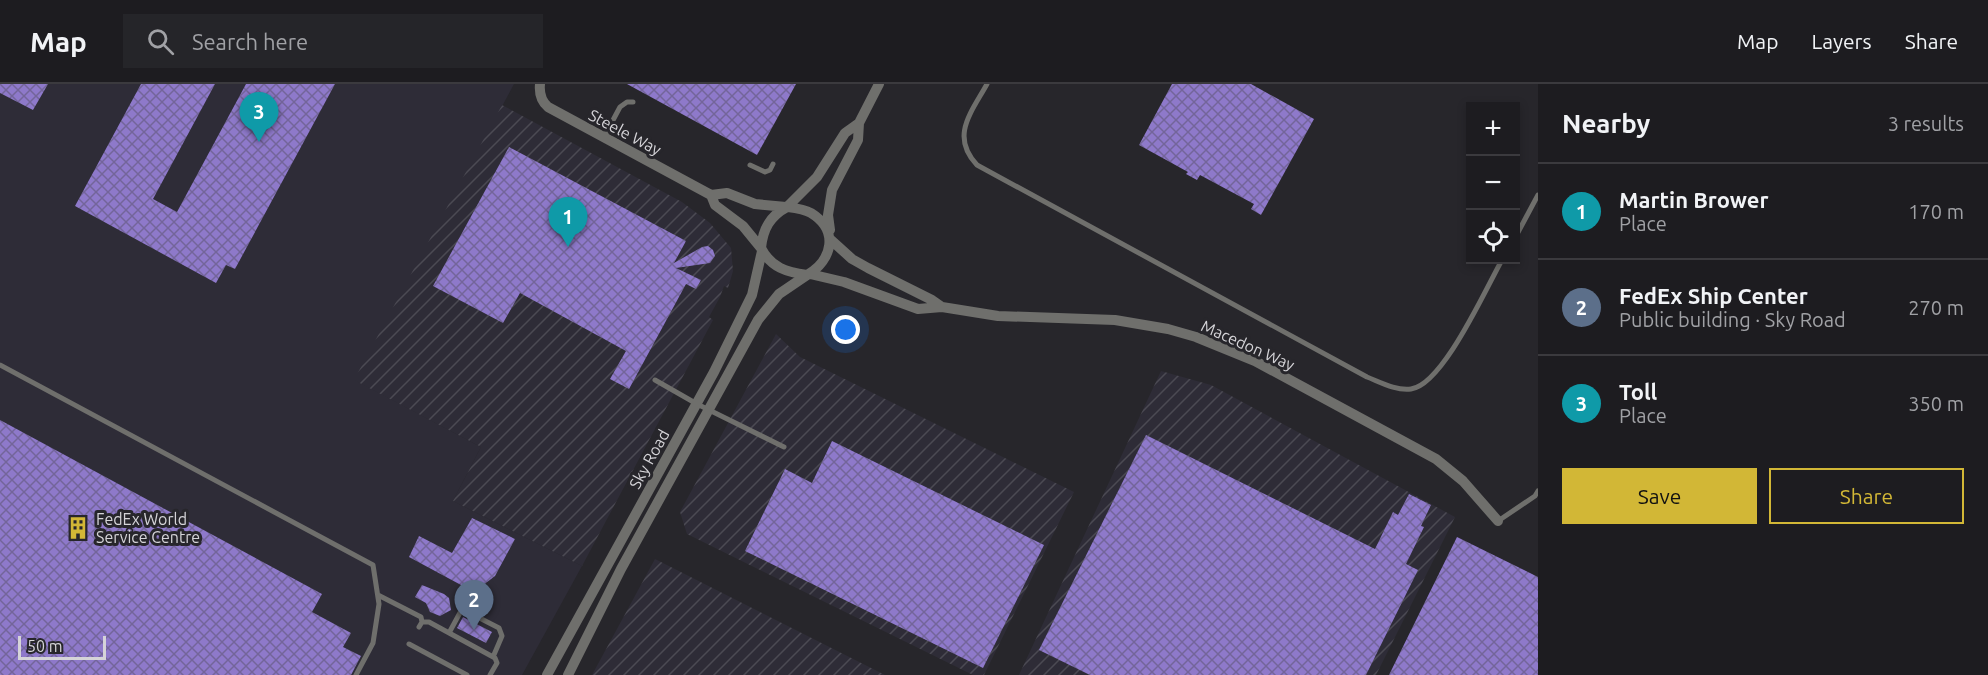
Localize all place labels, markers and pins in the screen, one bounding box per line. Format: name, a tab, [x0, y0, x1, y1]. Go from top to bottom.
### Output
pin: 3	[240, 92, 278, 142]
pin: 1	[548, 198, 588, 247]
place label: FedEx World Service Centre	[96, 510, 200, 546]
building icon: FedEx World Service Centre	[65, 515, 91, 541]
pin: 2	[454, 580, 494, 630]

